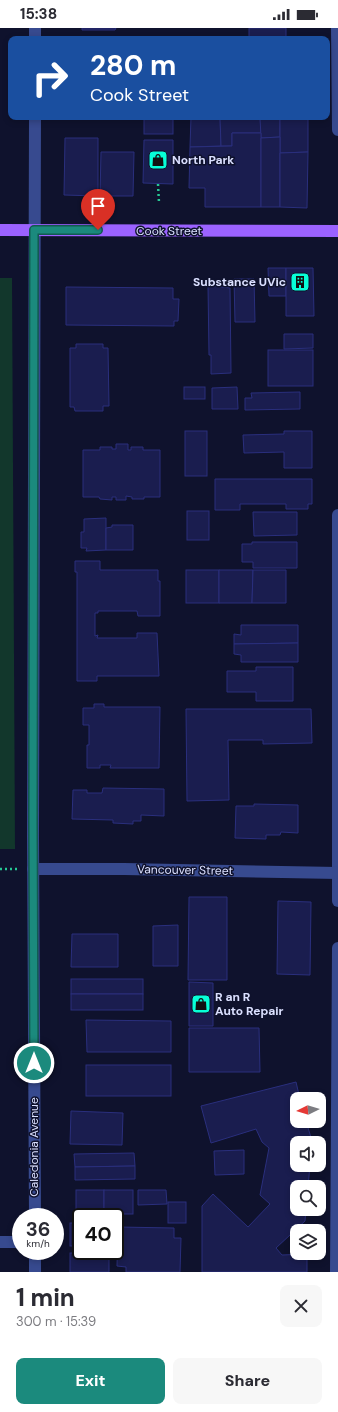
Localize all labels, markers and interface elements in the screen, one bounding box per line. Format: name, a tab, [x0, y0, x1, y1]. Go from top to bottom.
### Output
text: 15:38	[20, 4, 57, 24]
text: 280 m	[90, 47, 176, 84]
icon: right	[24, 52, 76, 104]
text: Cook Street	[90, 83, 189, 107]
shop icon: North Park	[147, 149, 169, 171]
place label: North Park	[172, 152, 234, 168]
pin	[81, 189, 115, 230]
icon: arrive	[87, 195, 109, 217]
street label: Cook Street	[136, 223, 202, 239]
building icon: Substance UVic	[289, 271, 311, 293]
place label: Substance UVic	[193, 274, 286, 290]
street label: Vancouver Street	[137, 861, 233, 879]
place label: R an R Auto Repair	[215, 989, 284, 1019]
shop icon: R an R Auto Repair	[190, 993, 212, 1015]
position arrow	[13, 1042, 55, 1084]
north arrow	[290, 1092, 326, 1128]
map controls	[290, 1092, 326, 1260]
street label: Caledonia Avenue	[26, 1097, 42, 1197]
button: sound	[290, 1136, 326, 1172]
button: search	[290, 1180, 326, 1216]
speed limit sign: 40	[72, 1208, 124, 1260]
text: 36	[26, 1216, 50, 1242]
button: layers	[290, 1224, 326, 1260]
text: km/h	[26, 1237, 50, 1250]
text: 1 min	[16, 1282, 75, 1313]
button: close	[280, 1285, 322, 1327]
text: 300 m · 15:39	[16, 1313, 96, 1330]
button: Exit	[16, 1358, 165, 1404]
button: Share	[173, 1358, 322, 1404]

